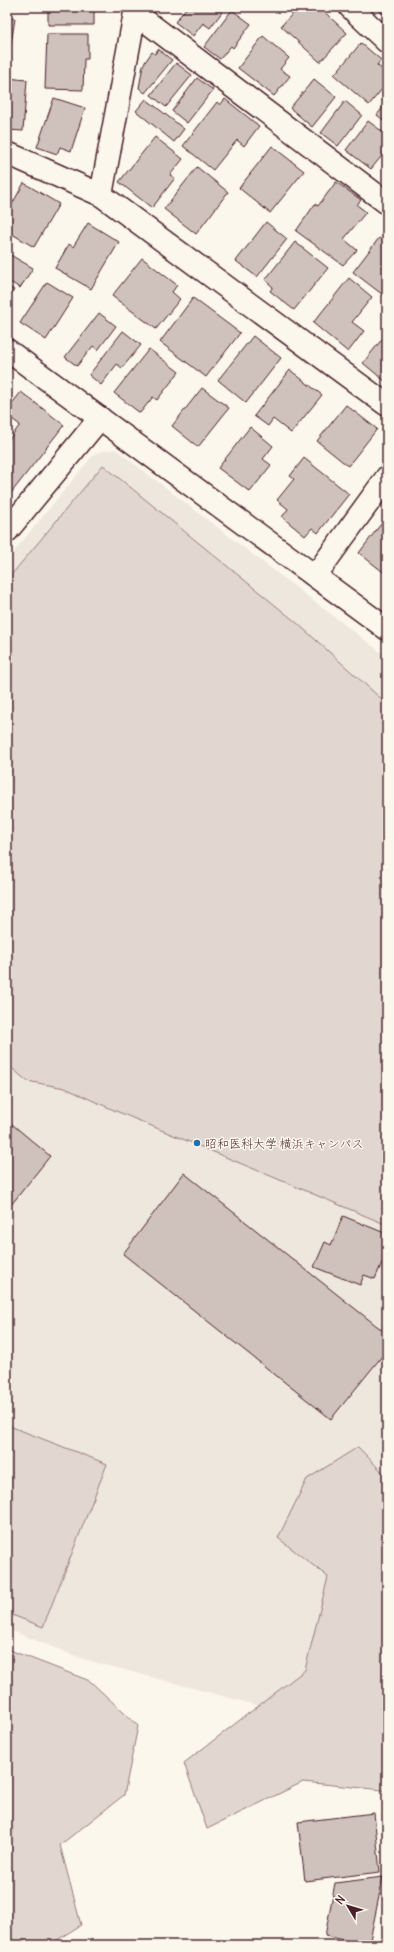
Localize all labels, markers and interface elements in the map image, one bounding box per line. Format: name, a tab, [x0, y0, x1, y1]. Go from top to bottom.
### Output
place label: 昭和医科大学 横浜キャンパス	[205, 1136, 363, 1151]
marker: 昭和医科大学 横浜キャンパス	[192, 1138, 202, 1148]
north arrow	[328, 1886, 368, 1926]
text: N	[332, 1893, 348, 1907]

